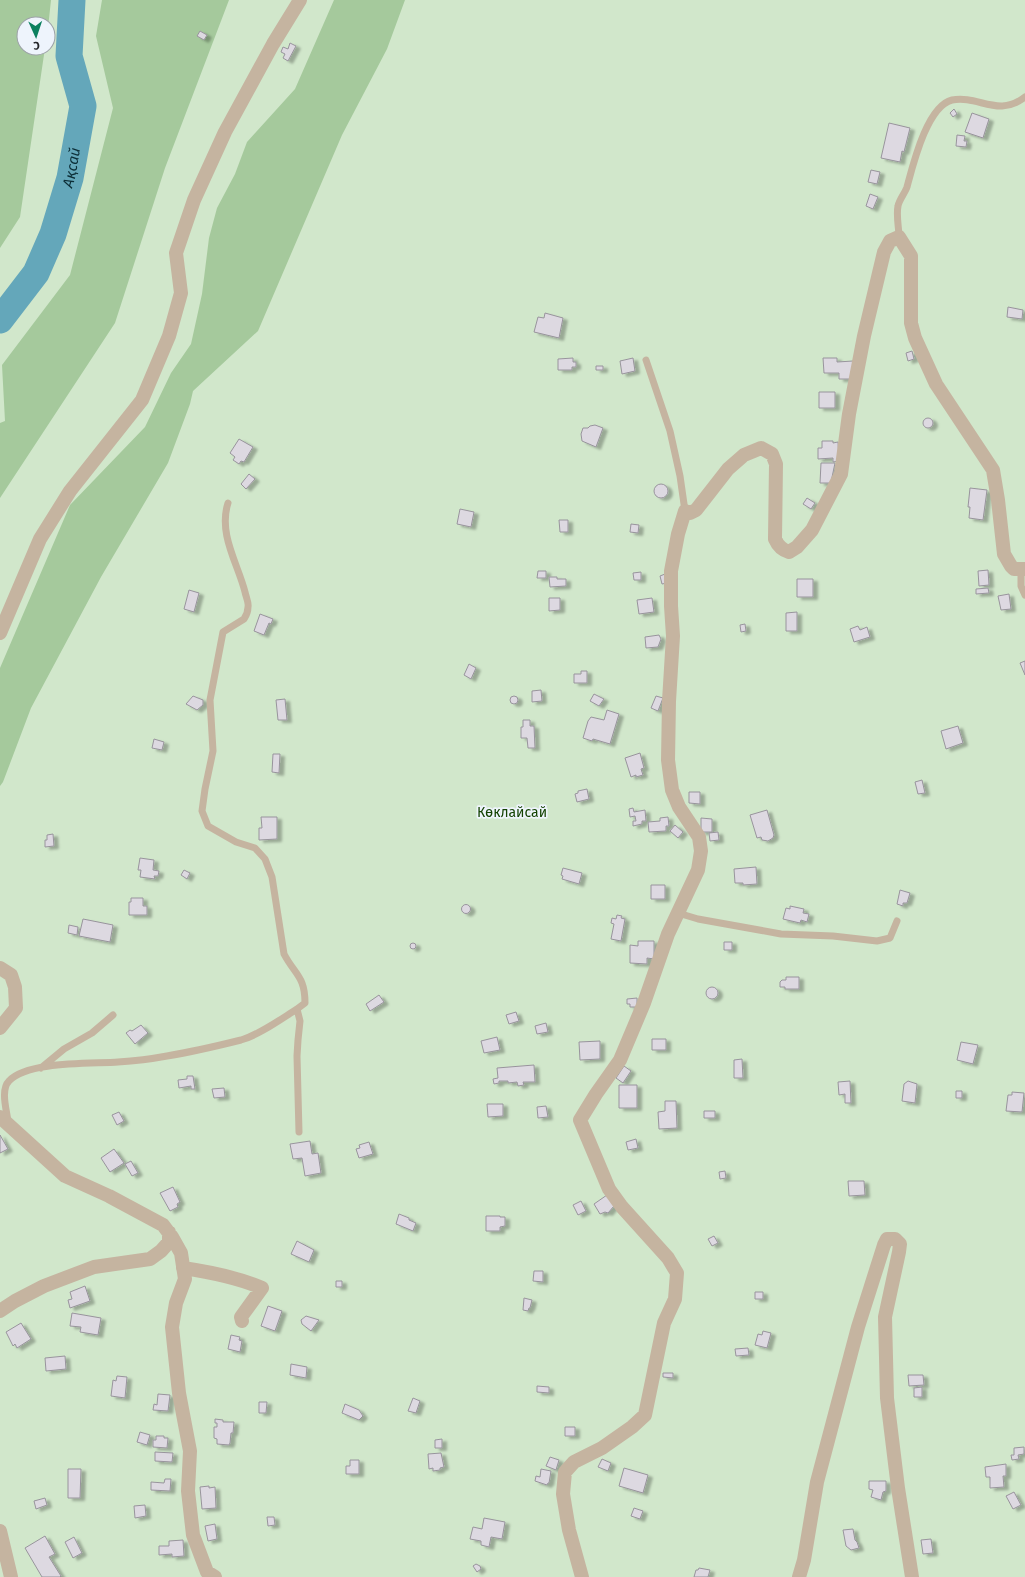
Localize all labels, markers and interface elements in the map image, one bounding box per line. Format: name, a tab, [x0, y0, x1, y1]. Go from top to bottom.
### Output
north arrow	[16, 16, 56, 56]
text: С	[32, 39, 40, 52]
water label: Ақсай	[58, 146, 84, 191]
park label: Көклайсай	[477, 804, 547, 821]

